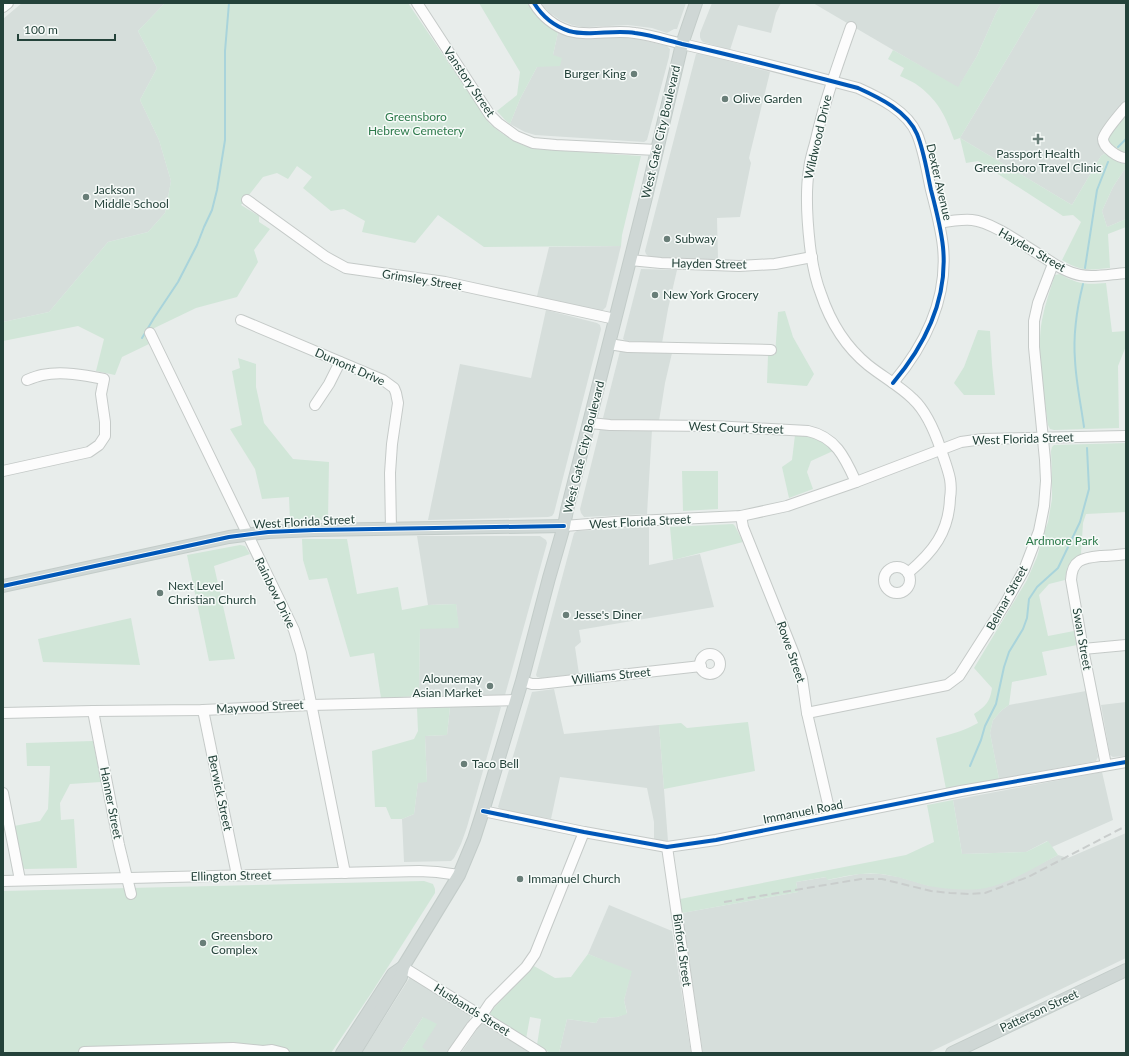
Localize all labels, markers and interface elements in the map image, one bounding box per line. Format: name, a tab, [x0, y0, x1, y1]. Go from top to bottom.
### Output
scale bar	[18, 16, 115, 42]
text: 100 m	[24, 22, 58, 37]
street label: Vanstory Street	[441, 44, 499, 120]
street label: West Gate City Boulevard	[638, 64, 683, 200]
place label: Burger King	[564, 66, 626, 81]
marker: Burger King	[629, 69, 639, 79]
place label: Olive Garden	[733, 91, 802, 106]
street label: Wildwood Drive	[801, 93, 835, 181]
marker: Olive Garden	[720, 94, 730, 104]
park label: Greensboro Hebrew Cemetery	[368, 109, 465, 138]
marker: Passport Health Greensboro Travel Clinic	[1032, 133, 1044, 145]
street label: Dexter Avenue	[923, 142, 956, 222]
place label: Passport Health Greensboro Travel Clinic	[974, 146, 1102, 175]
place label: Jackson Middle School	[94, 182, 169, 211]
marker: Jackson Middle School	[81, 192, 91, 202]
street label: Hayden Street	[996, 224, 1069, 275]
place label: Subway	[675, 231, 717, 246]
marker: Subway	[662, 234, 672, 244]
street label: Hayden Street	[671, 255, 747, 272]
street label: Grimsley Street	[381, 266, 464, 293]
place label: New York Grocery	[663, 287, 759, 302]
marker: New York Grocery	[650, 290, 660, 300]
street label: Dumont Drive	[313, 344, 388, 389]
street label: West Gate City Boulevard	[560, 379, 607, 515]
street label: West Court Street	[688, 418, 785, 437]
street label: West Florida Street	[972, 429, 1075, 448]
street label: West Florida Street	[253, 511, 356, 532]
street label: West Florida Street	[589, 511, 692, 532]
park label: Ardmore Park	[1026, 533, 1099, 548]
street label: Rainbow Drive	[252, 555, 299, 631]
street label: Belmar Street	[983, 562, 1031, 633]
place label: Next Level Christian Church	[168, 578, 256, 607]
marker: Next Level Christian Church	[155, 588, 165, 598]
place label: Jesse's Diner	[574, 607, 642, 622]
street label: Swan Street	[1070, 607, 1095, 672]
marker: Jesse's Diner	[561, 610, 571, 620]
street label: Rowe Street	[774, 619, 809, 685]
street label: Williams Street	[571, 664, 652, 687]
place label: Alounemay Asian Market	[412, 671, 483, 700]
marker: Alounemay Asian Market	[485, 681, 495, 691]
street label: Maywood Street	[216, 697, 305, 716]
street label: Berwick Street	[205, 754, 236, 833]
place label: Taco Bell	[472, 756, 519, 771]
marker: Taco Bell	[459, 759, 469, 769]
street label: Hanner Street	[97, 765, 126, 841]
street label: Immanuel Road	[762, 796, 844, 827]
street label: Ellington Street	[190, 867, 272, 884]
place label: Immanuel Church	[528, 871, 621, 886]
marker: Immanuel Church	[515, 874, 525, 884]
street label: Binford Street	[670, 913, 695, 988]
place label: Greensboro Complex	[211, 928, 273, 957]
marker: Greensboro Complex	[198, 938, 208, 948]
street label: Husbands Street	[431, 980, 514, 1039]
street label: Patterson Street	[997, 985, 1081, 1035]

